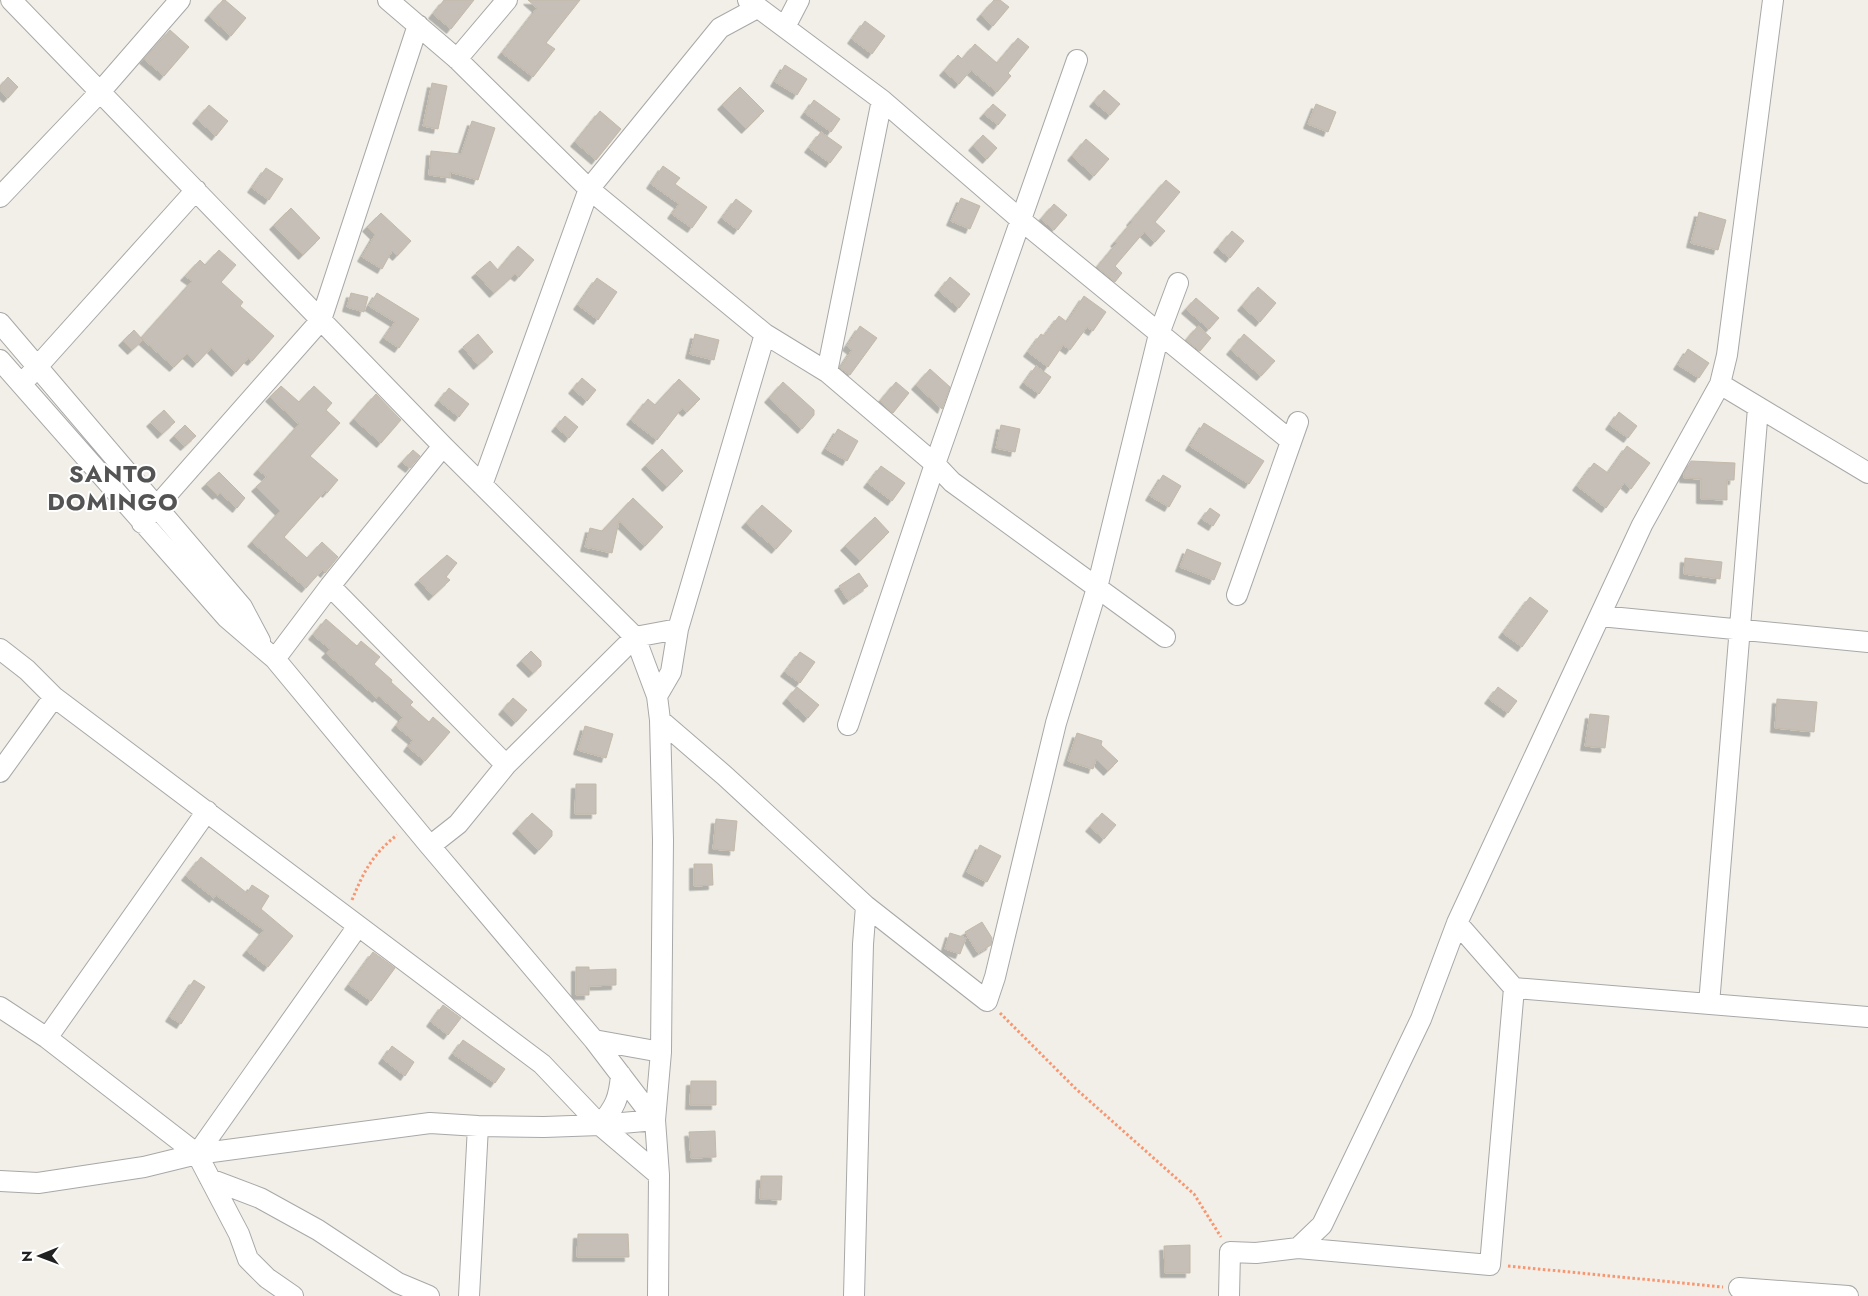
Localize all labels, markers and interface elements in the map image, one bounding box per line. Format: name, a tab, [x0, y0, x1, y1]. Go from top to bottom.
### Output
district label: SANTO DOMINGO	[47, 456, 179, 519]
north arrow	[15, 1231, 65, 1281]
text: N	[17, 1250, 37, 1262]

